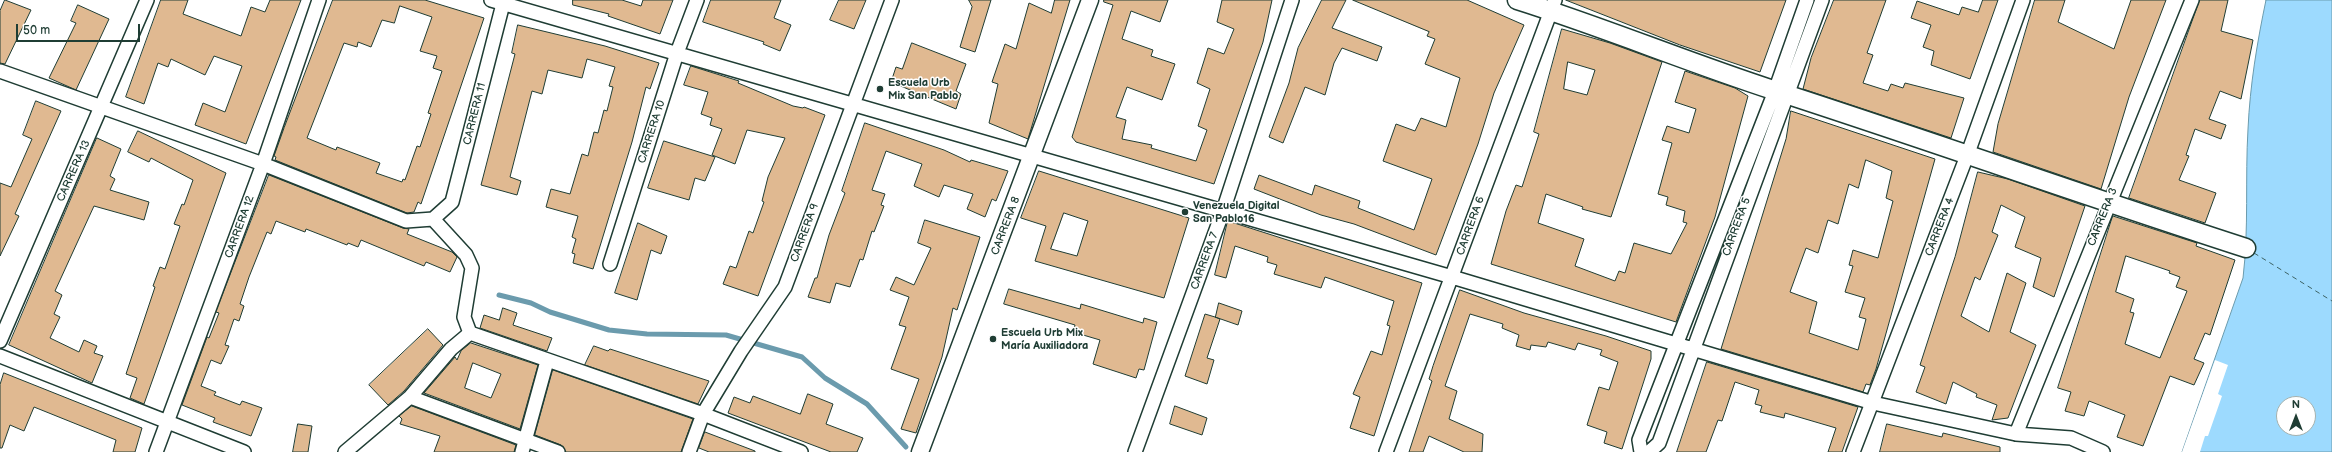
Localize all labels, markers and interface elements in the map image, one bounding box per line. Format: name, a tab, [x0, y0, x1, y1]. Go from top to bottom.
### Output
scale bar	[18, 16, 142, 42]
text: 50 m	[23, 23, 50, 38]
place label: Escuela Urb Mix San Pablo	[888, 76, 958, 102]
street label: CARRERA 11	[461, 82, 489, 146]
marker: Escuela Urb Mix San Pablo	[875, 84, 885, 94]
street label: CARRERA 10	[636, 99, 668, 165]
street label: CARRERA 13	[55, 138, 93, 204]
street label: CARRERA 3	[2085, 186, 2121, 248]
street label: CARRERA 12	[223, 194, 257, 260]
street label: CARRERA 8	[989, 195, 1023, 257]
street label: CARRERA 6	[1454, 195, 1488, 257]
street label: CARRERA 5	[1720, 196, 1754, 258]
street label: CARRERA 4	[1923, 196, 1957, 258]
place label: Venezuela Digital San Pablo16	[1193, 199, 1280, 225]
street label: CARRERA 9	[788, 202, 822, 264]
marker: Venezuela Digital San Pablo16	[1180, 207, 1190, 217]
street label: CARRERA 7	[1188, 230, 1222, 292]
place label: Escuela Urb Mix María Auxiliadora	[1001, 326, 1088, 352]
marker: Escuela Urb Mix María Auxiliadora	[988, 334, 998, 344]
north arrow	[2276, 396, 2316, 436]
text: N	[2292, 398, 2300, 411]

